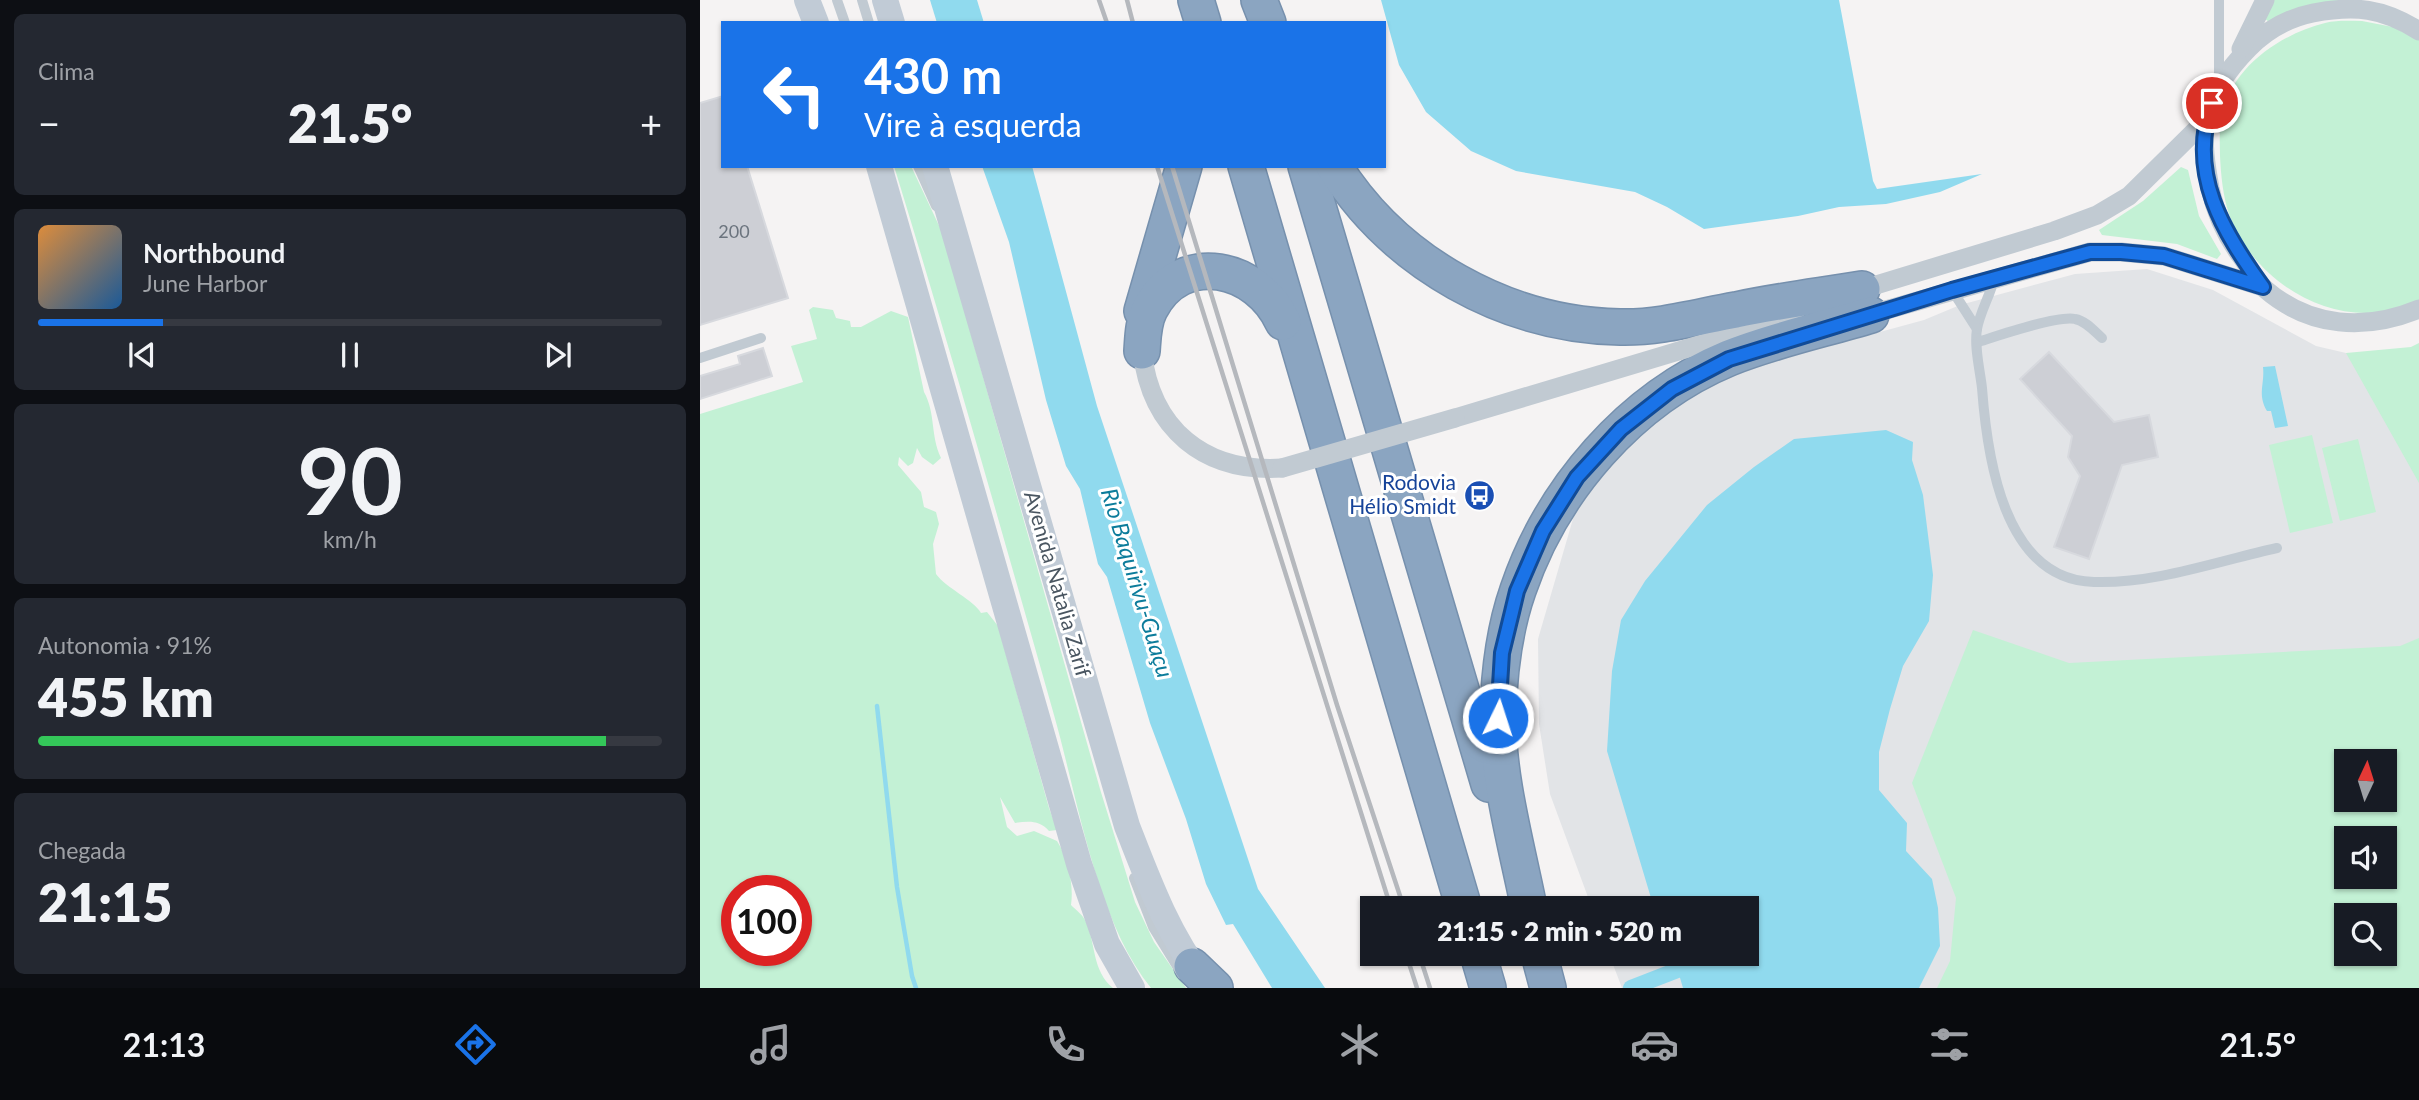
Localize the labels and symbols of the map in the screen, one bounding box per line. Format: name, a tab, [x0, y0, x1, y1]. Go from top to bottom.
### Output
pin	[2182, 73, 2242, 133]
house number: 200	[718, 220, 750, 242]
place label: Rodovia Hélio Smidt	[1349, 469, 1456, 518]
bus stop icon: Rodovia Hélio Smidt	[1462, 478, 1496, 512]
water label: Rio Baquirivu-Guaçu	[1096, 484, 1180, 681]
street label: Avenida Natalia Zarif	[1020, 488, 1097, 680]
position arrow	[1461, 681, 1535, 755]
north arrow	[2334, 749, 2398, 812]
speed limit sign: 100	[721, 875, 812, 966]

